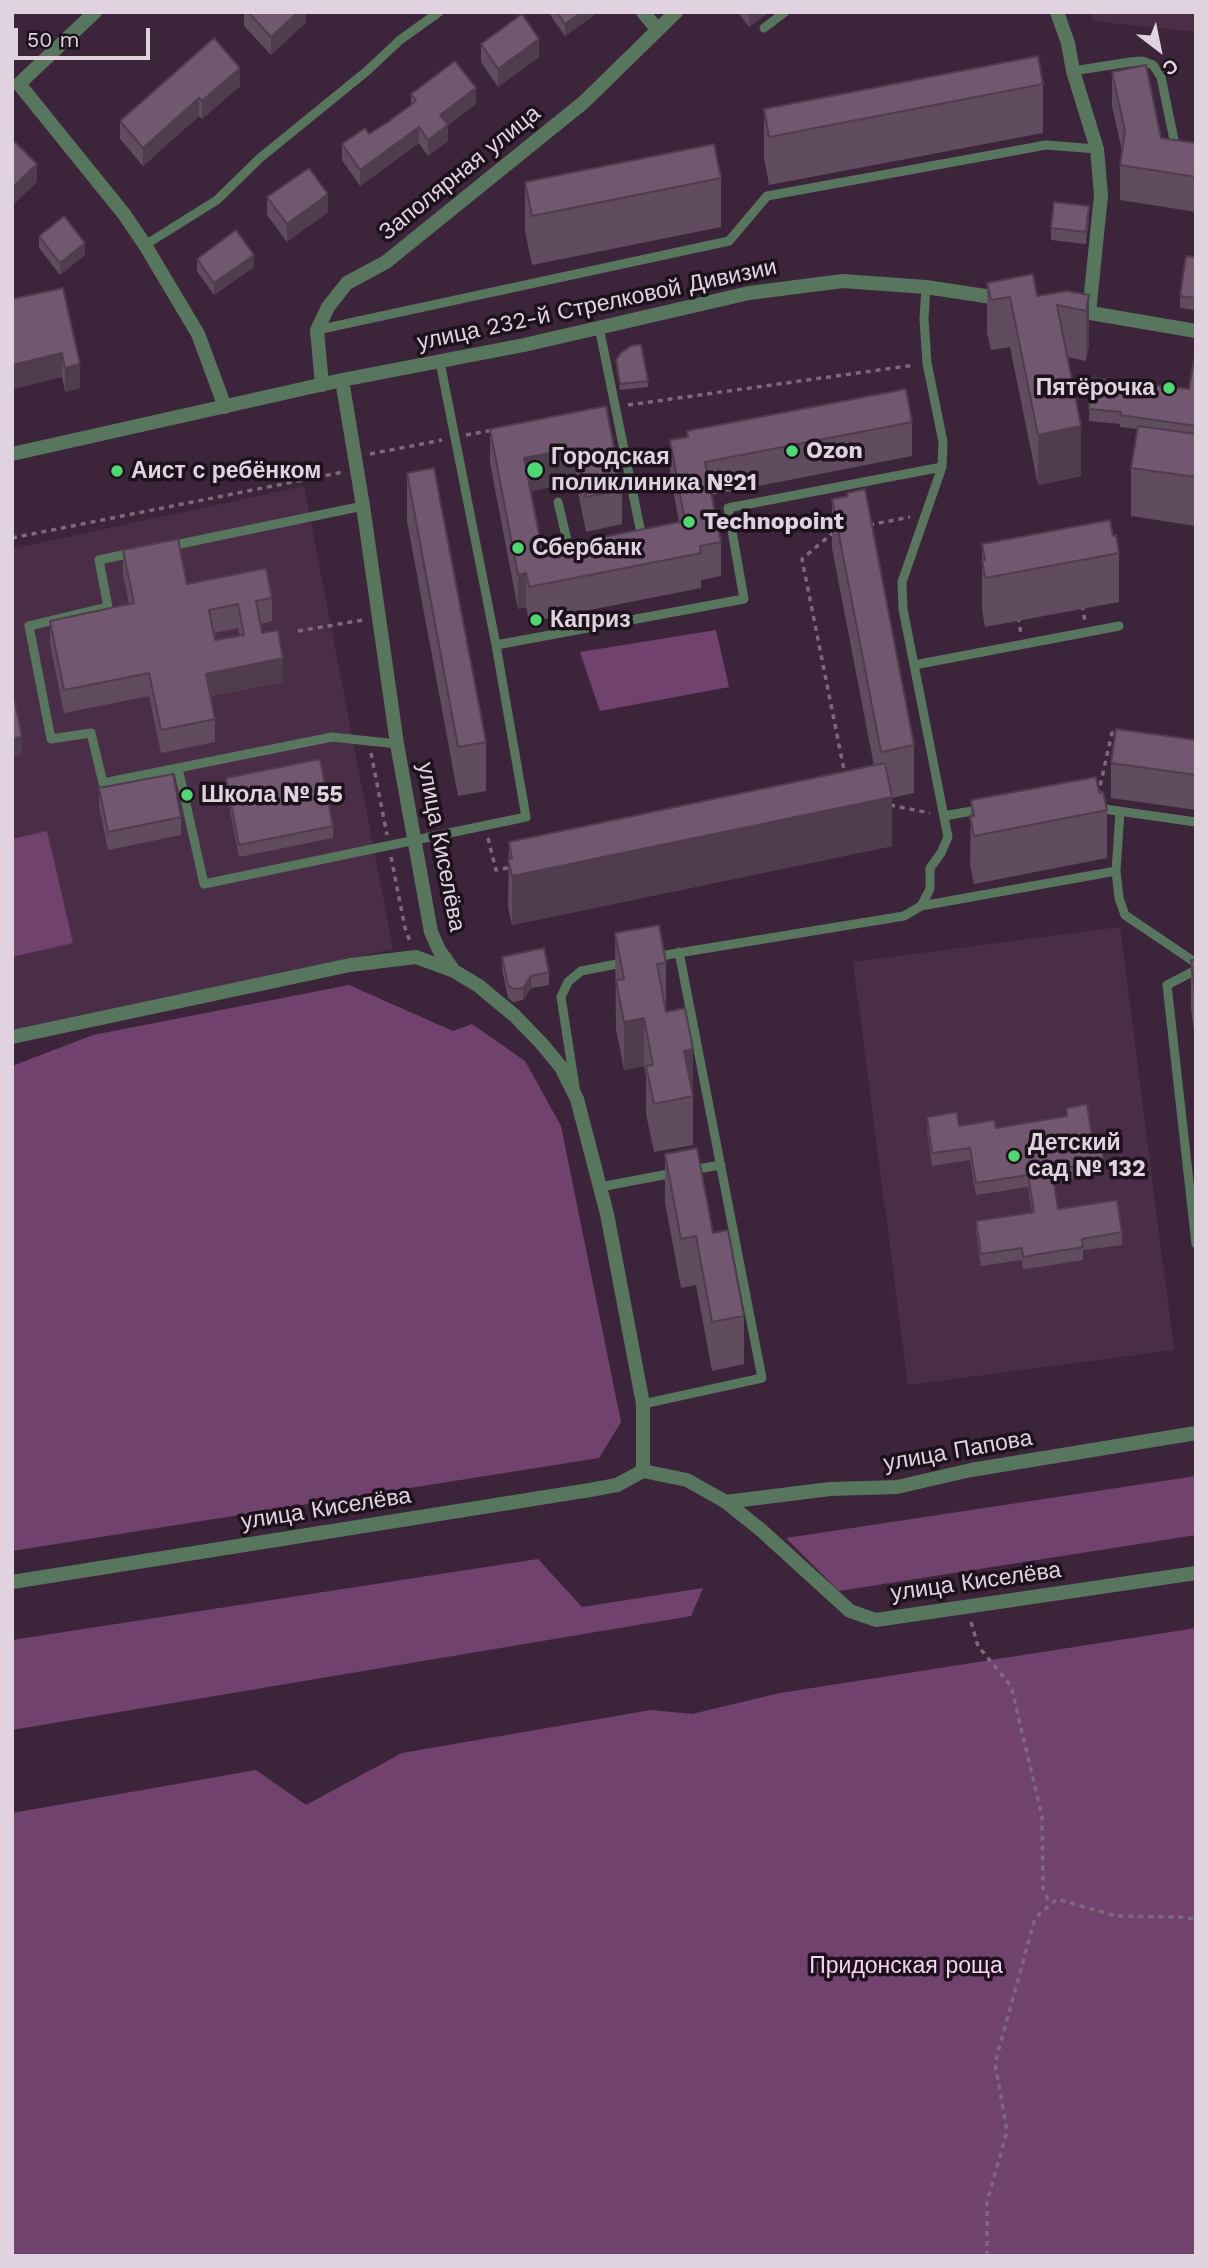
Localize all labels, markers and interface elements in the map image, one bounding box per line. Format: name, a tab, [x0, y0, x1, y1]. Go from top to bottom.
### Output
scale bar	[18, 14, 154, 58]
north arrow	[1124, 14, 1194, 84]
text: 50 m	[27, 27, 79, 52]
text: С	[1158, 54, 1182, 81]
street label: Заполярная улица	[374, 100, 546, 246]
street label: улица 232-й Стрелковой Дивизии	[415, 253, 779, 357]
place label: Пятёрочка	[1036, 374, 1155, 402]
marker: Пятёрочка	[1161, 380, 1177, 396]
place label: Ozon	[806, 437, 863, 465]
place label: Городская поликлиника №21	[551, 443, 757, 497]
marker: Ozon	[784, 443, 800, 459]
place label: Аист с ребёнком	[131, 457, 321, 485]
marker: Городская поликлиника №21	[525, 460, 545, 480]
marker: Аист с ребёнком	[109, 463, 125, 479]
place label: Technopoint	[703, 508, 844, 536]
marker: Technopoint	[681, 514, 697, 530]
place label: Сбербанк	[532, 534, 642, 562]
marker: Сбербанк	[510, 540, 526, 556]
place label: Каприз	[550, 606, 631, 634]
marker: Каприз	[528, 612, 544, 628]
street label: улица Киселёва	[411, 760, 471, 934]
place label: Школа № 55	[201, 781, 343, 809]
marker: Школа № 55	[179, 787, 195, 803]
place label: Детский сад № 132	[1028, 1129, 1146, 1183]
marker: Детский сад № 132	[1006, 1148, 1022, 1164]
street label: улица Папова	[882, 1424, 1034, 1478]
street label: улица Киселёва	[239, 1482, 413, 1536]
street label: улица Киселёва	[889, 1556, 1063, 1608]
park label: Придонская роща	[809, 1952, 1003, 1980]

